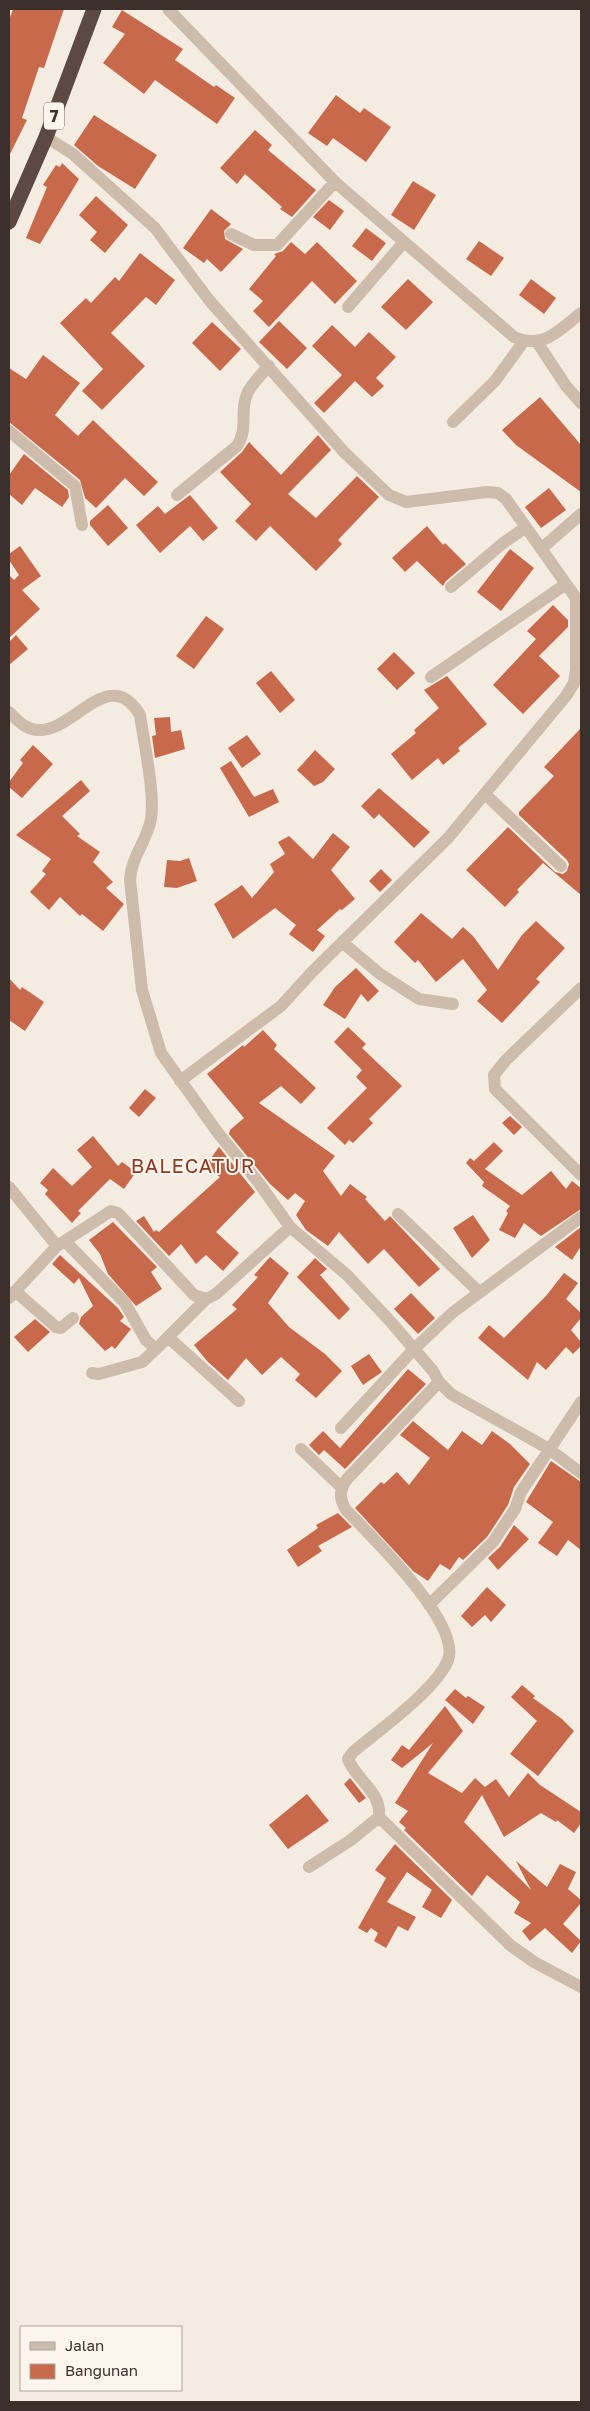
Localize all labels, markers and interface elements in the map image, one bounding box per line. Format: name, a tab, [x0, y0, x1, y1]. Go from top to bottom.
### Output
road number: 7	[44, 102, 64, 130]
district label: BALECATUR	[131, 1153, 255, 1177]
legend	[20, 2326, 182, 2391]
text: Jalan	[65, 2336, 104, 2354]
text: Bangunan	[65, 2361, 138, 2379]

